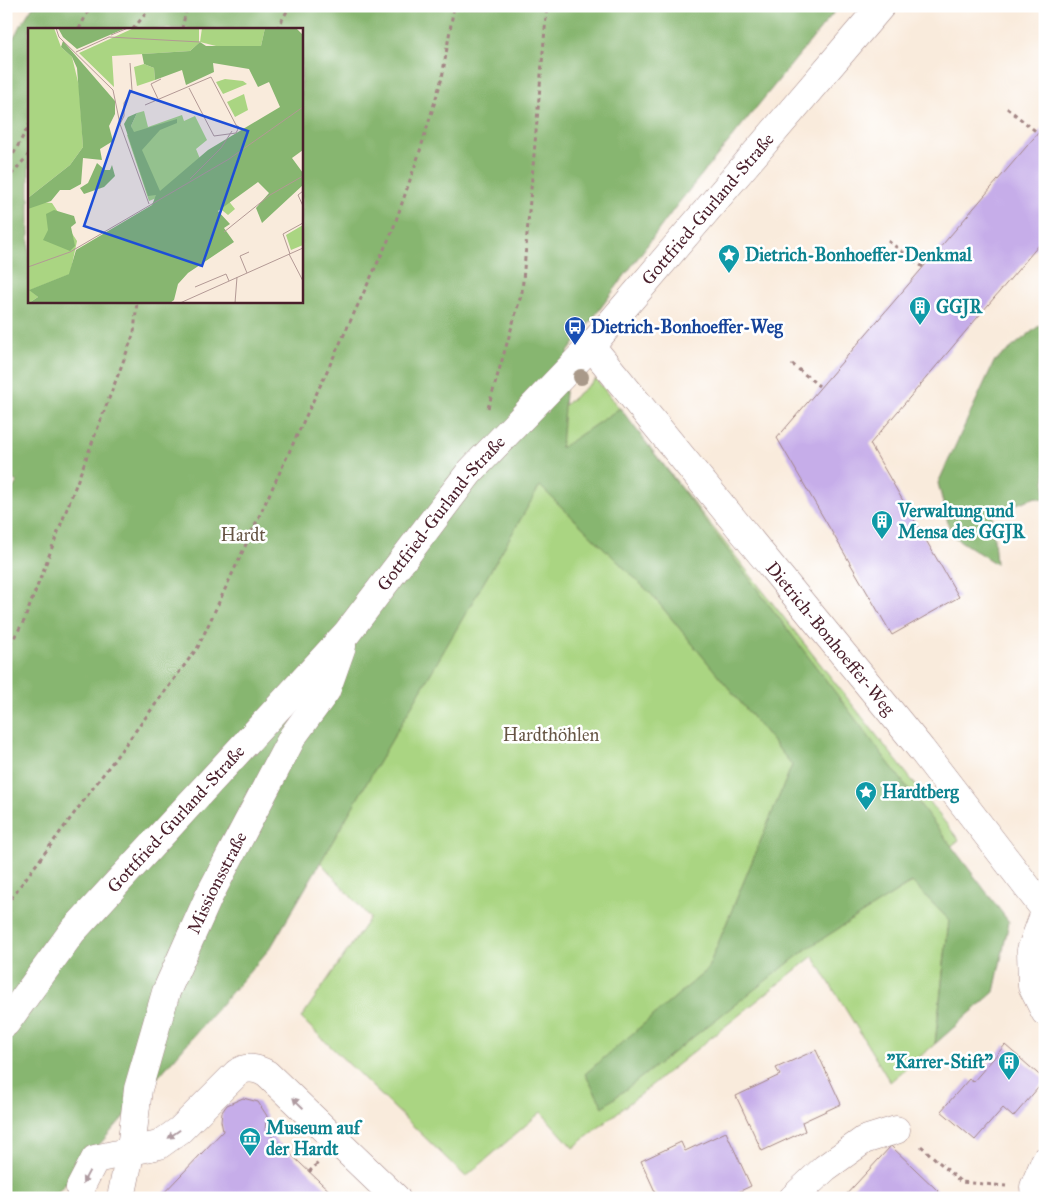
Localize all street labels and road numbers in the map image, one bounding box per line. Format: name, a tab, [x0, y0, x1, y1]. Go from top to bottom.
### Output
street label: Gottfried-Gurland-Straße	[637, 129, 779, 290]
street label: Gottfried-Gurland-Straße	[372, 431, 510, 595]
street label: Dietrich-Bonhoeffer-Weg	[761, 557, 900, 721]
street label: Gottfried-Gurland-Straße	[103, 741, 249, 897]
street label: Missionsstraße	[183, 828, 252, 937]

